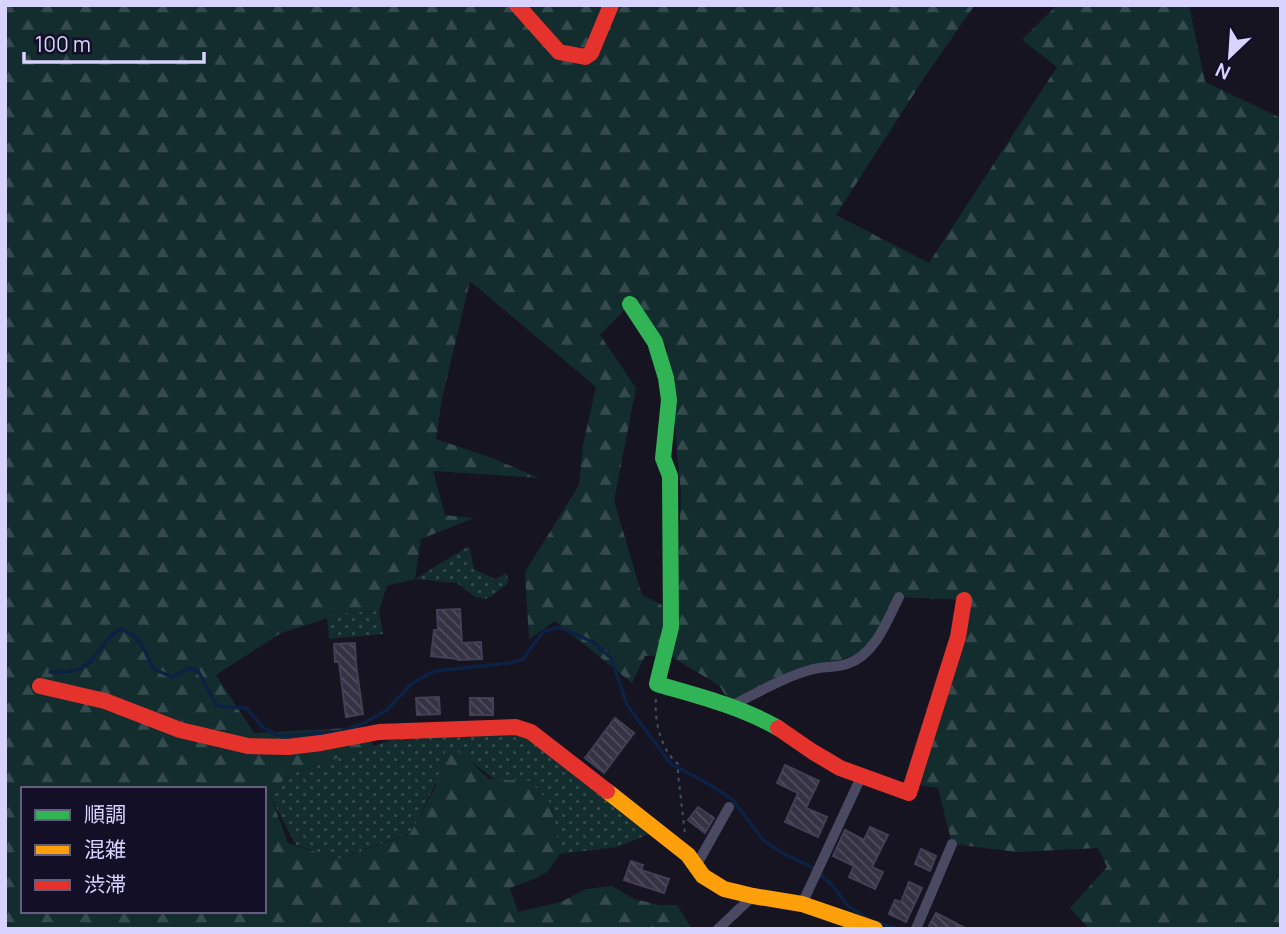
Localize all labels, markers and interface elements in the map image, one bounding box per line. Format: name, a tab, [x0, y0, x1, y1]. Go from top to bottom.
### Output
scale bar	[24, 21, 205, 65]
north arrow	[1195, 21, 1265, 91]
text: 100 m	[35, 30, 91, 58]
text: N	[1211, 57, 1234, 86]
legend	[21, 787, 266, 913]
text: 順調	[84, 800, 126, 828]
text: 混雑	[84, 835, 126, 863]
text: 渋滞	[84, 870, 126, 898]

